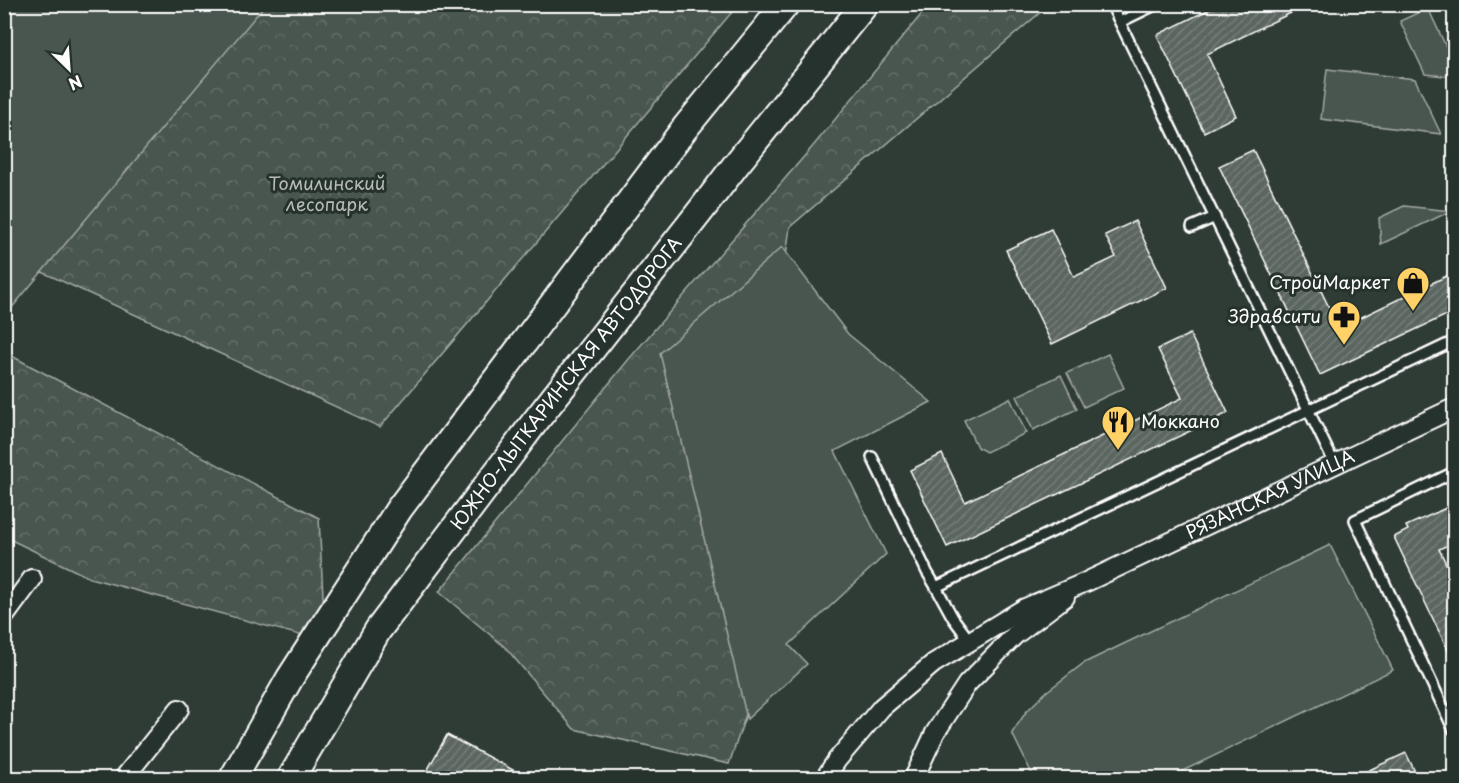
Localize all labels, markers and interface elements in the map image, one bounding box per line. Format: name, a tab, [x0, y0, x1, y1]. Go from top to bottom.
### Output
north arrow	[39, 39, 99, 99]
text: N	[65, 70, 87, 97]
park label: Томилинский лесопарк	[269, 169, 385, 217]
street label: ЮЖНО-ЛЫТКАРИНСКАЯ АВТОДОРОГА	[443, 230, 687, 535]
shop icon: СтройМаркет	[1395, 265, 1431, 312]
place label: СтройМаркет	[1269, 268, 1390, 295]
pharmacy icon: Здравсити	[1326, 299, 1362, 346]
place label: Здравсити	[1227, 302, 1321, 329]
restaurant icon: Моккано	[1100, 404, 1136, 451]
place label: Моккано	[1141, 407, 1220, 434]
street label: РЯЗАНСКАЯ УЛИЦА	[1181, 442, 1359, 545]

